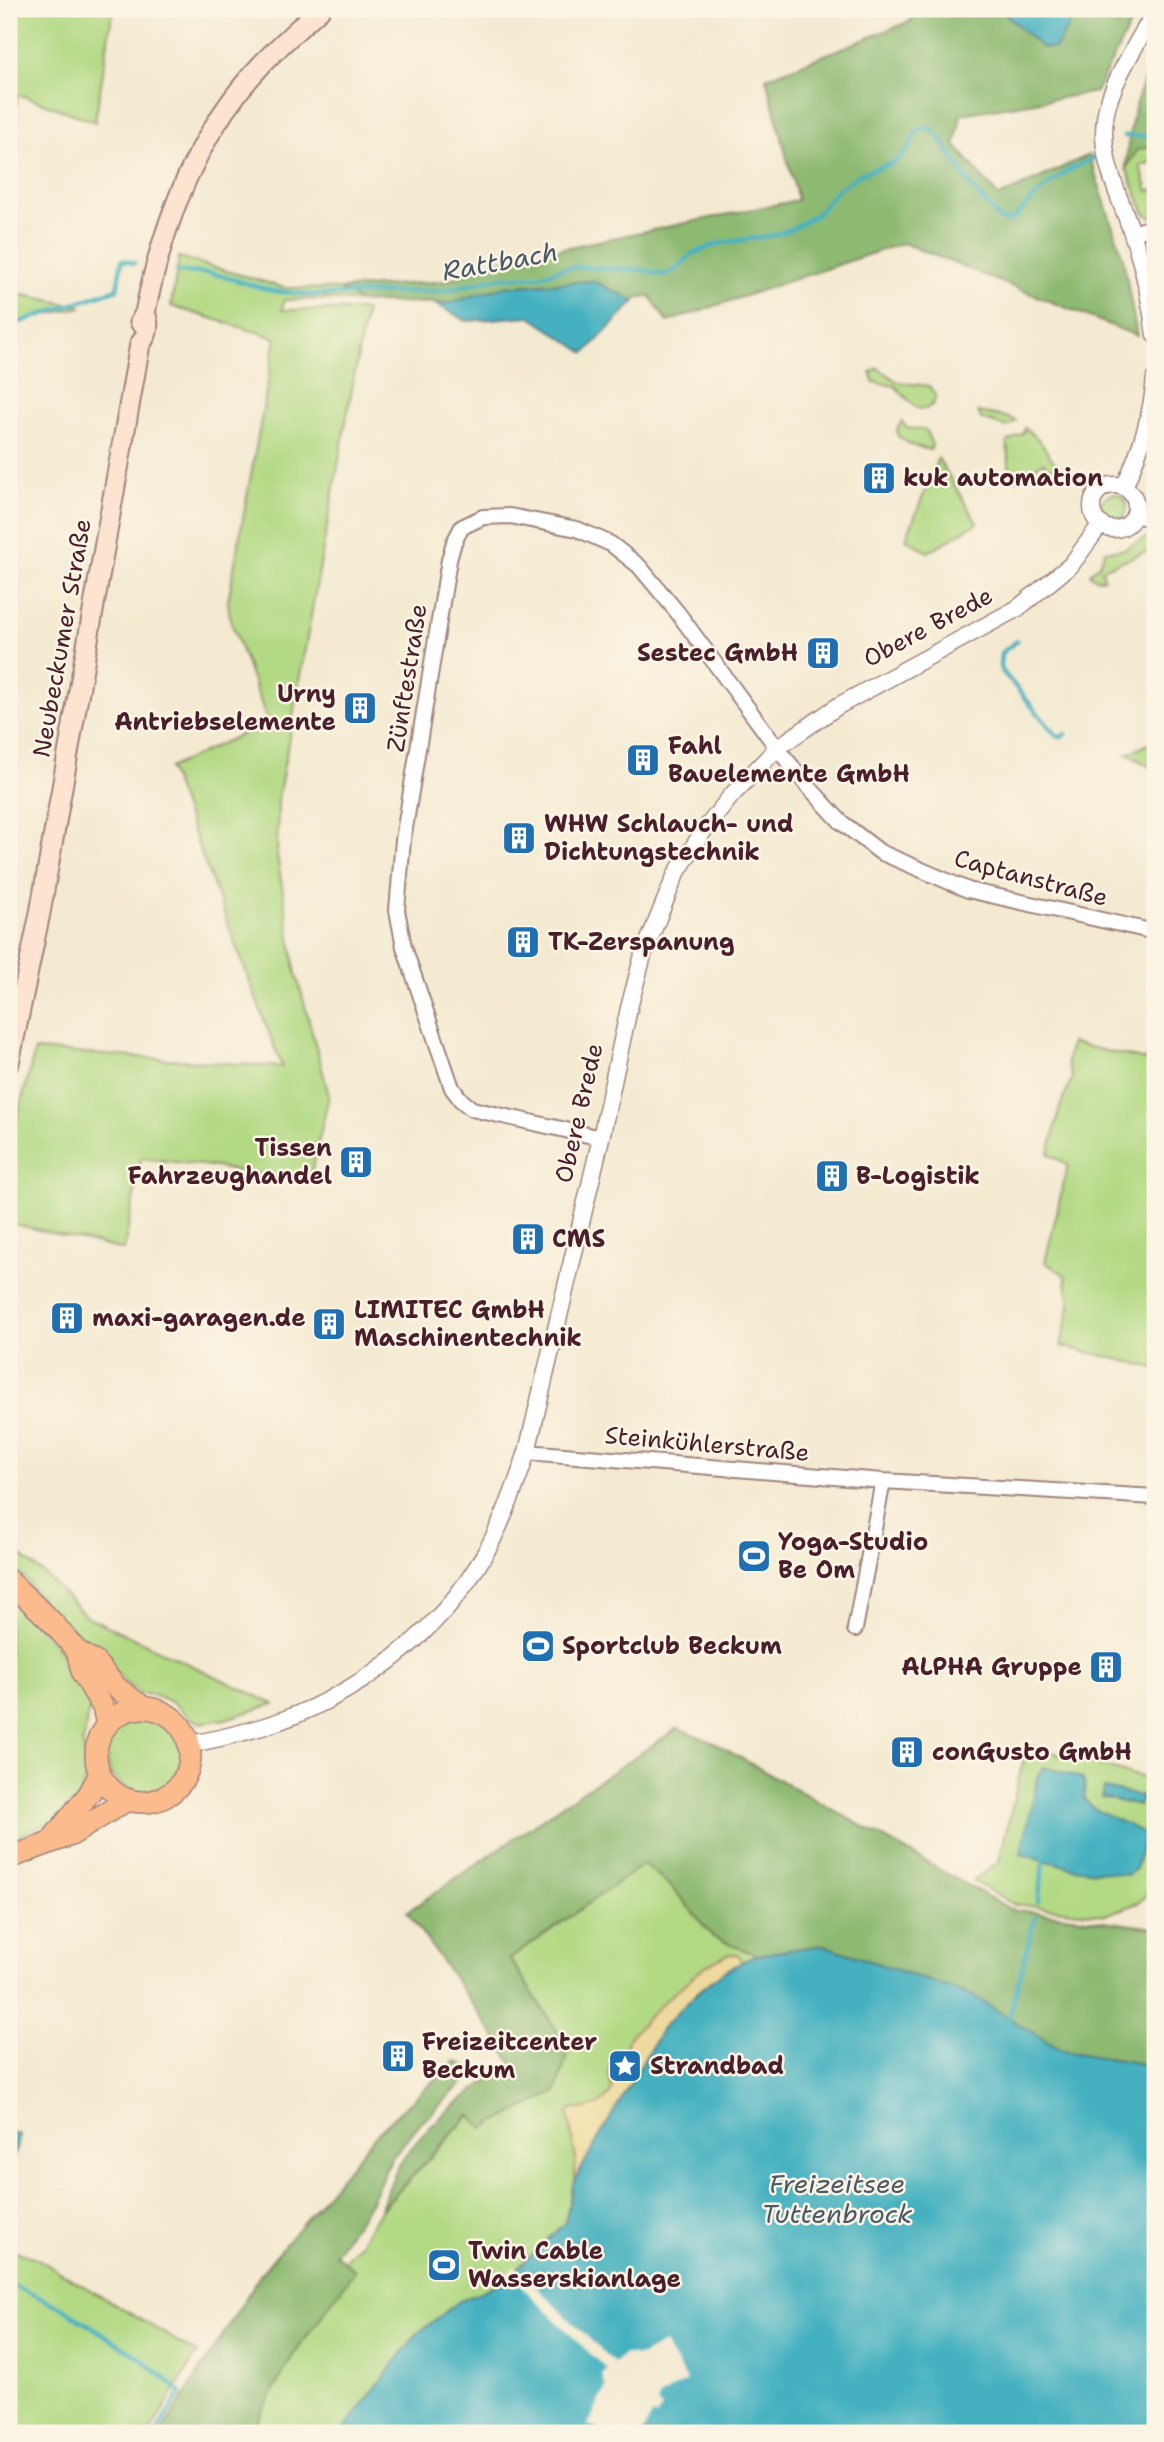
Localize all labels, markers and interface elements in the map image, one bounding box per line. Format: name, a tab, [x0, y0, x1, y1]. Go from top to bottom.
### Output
water label: Rattbach	[439, 234, 561, 288]
building icon: kuk automation	[860, 459, 898, 497]
place label: kuk automation	[903, 462, 1103, 494]
street label: Neubeckumer Straße	[25, 516, 99, 760]
street label: Obere Brede	[858, 579, 998, 675]
street label: Zünftestraße	[380, 602, 434, 754]
building icon: Sestec GmbH	[804, 634, 842, 672]
place label: Sestec GmbH	[637, 637, 798, 669]
place label: Urny Antriebselemente	[114, 678, 336, 738]
building icon: Urny Antriebselemente	[341, 689, 379, 727]
place label: Fahl Bauelemente GmbH	[668, 730, 910, 790]
building icon: Fahl Bauelemente GmbH	[624, 741, 662, 779]
place label: WHW Schlauch- und Dichtungstechnik	[544, 808, 794, 868]
building icon: WHW Schlauch- und Dichtungstechnik	[500, 819, 538, 857]
street label: Captanstraße	[951, 842, 1111, 914]
building icon: TK-Zerspanung	[504, 923, 542, 961]
place label: TK-Zerspanung	[548, 926, 735, 958]
street label: Obere Brede	[547, 1040, 611, 1186]
place label: Tissen Fahrzeughandel	[128, 1132, 332, 1192]
building icon: Tissen Fahrzeughandel	[337, 1143, 375, 1181]
building icon: B-Logistik	[813, 1157, 851, 1195]
place label: B-Logistik	[856, 1160, 980, 1192]
building icon: CMS	[509, 1220, 547, 1258]
place label: CMS	[552, 1223, 605, 1255]
place label: LIMITEC GmbH Maschinentechnik	[354, 1294, 582, 1354]
building icon: maxi-garagen.de	[48, 1299, 86, 1337]
place label: maxi-garagen.de	[92, 1302, 306, 1334]
building icon: LIMITEC GmbH Maschinentechnik	[310, 1305, 348, 1343]
street label: Steinkühlerstraße	[603, 1419, 811, 1469]
place label: Yoga-Studio Be Om	[778, 1526, 928, 1586]
sports icon: Yoga-Studio Be Om	[735, 1537, 773, 1575]
sports icon: Sportclub Beckum	[519, 1627, 557, 1665]
place label: Sportclub Beckum	[562, 1630, 782, 1662]
building icon: ALPHA Gruppe	[1087, 1648, 1125, 1686]
place label: ALPHA Gruppe	[901, 1651, 1082, 1683]
building icon: conGusto GmbH	[888, 1733, 926, 1771]
place label: conGusto GmbH	[932, 1736, 1132, 1768]
place label: Freizeitcenter Beckum	[422, 2026, 597, 2086]
building icon: Freizeitcenter Beckum	[379, 2037, 417, 2075]
place icon: Strandbad	[606, 2047, 644, 2085]
place label: Strandbad	[650, 2050, 784, 2082]
water label: Freizeitsee Tuttenbrock	[761, 2166, 913, 2231]
place label: Twin Cable Wasserskianlage	[468, 2235, 681, 2295]
sports icon: Twin Cable Wasserskianlage	[425, 2246, 463, 2284]

